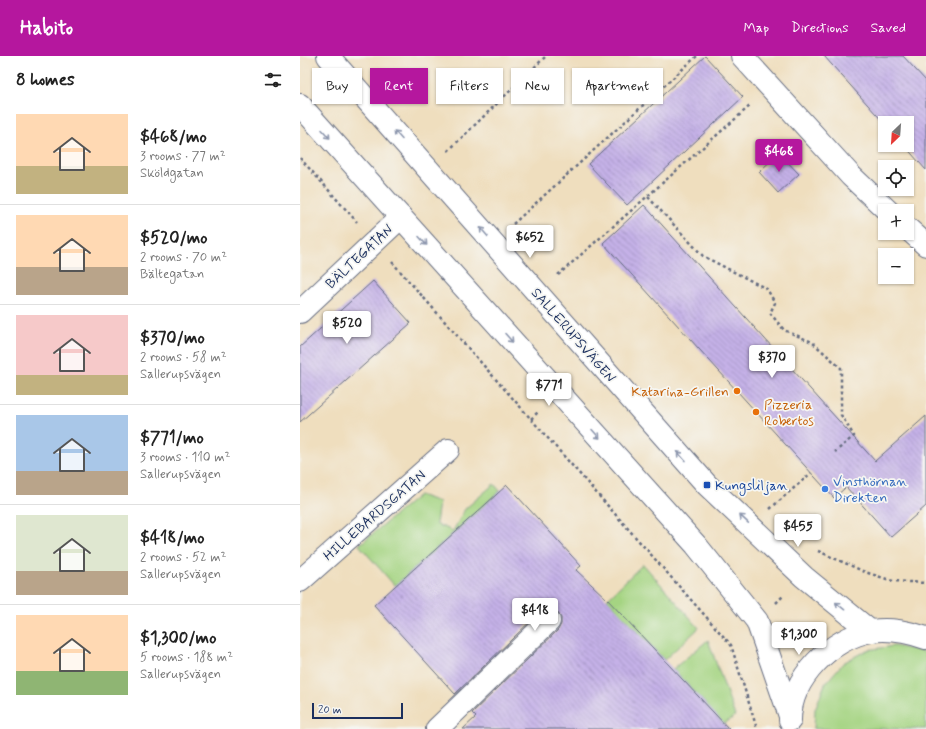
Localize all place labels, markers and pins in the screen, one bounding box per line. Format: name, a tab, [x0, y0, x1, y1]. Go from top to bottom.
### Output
pin: $468	[755, 139, 803, 173]
pin: $652	[506, 225, 554, 259]
pin: $520	[323, 311, 371, 345]
pin: $370	[748, 345, 796, 379]
pin: $771	[525, 373, 573, 407]
place label: Katarina-Grillen	[631, 383, 729, 401]
marker: Katarina-Grillen	[732, 386, 742, 396]
place label: Pizzeria Robertos	[764, 396, 814, 430]
marker: Pizzeria Robertos	[751, 407, 761, 417]
place label: Vinsthörnan Direkten	[833, 473, 907, 507]
place label: Kungsliljan	[715, 477, 788, 496]
marker: Kungsliljan	[702, 480, 712, 490]
marker: Vinsthörnan Direkten	[820, 484, 830, 494]
pin: $455	[774, 514, 822, 548]
pin: $418	[511, 598, 559, 632]
pin: $1,300	[766, 622, 832, 656]

